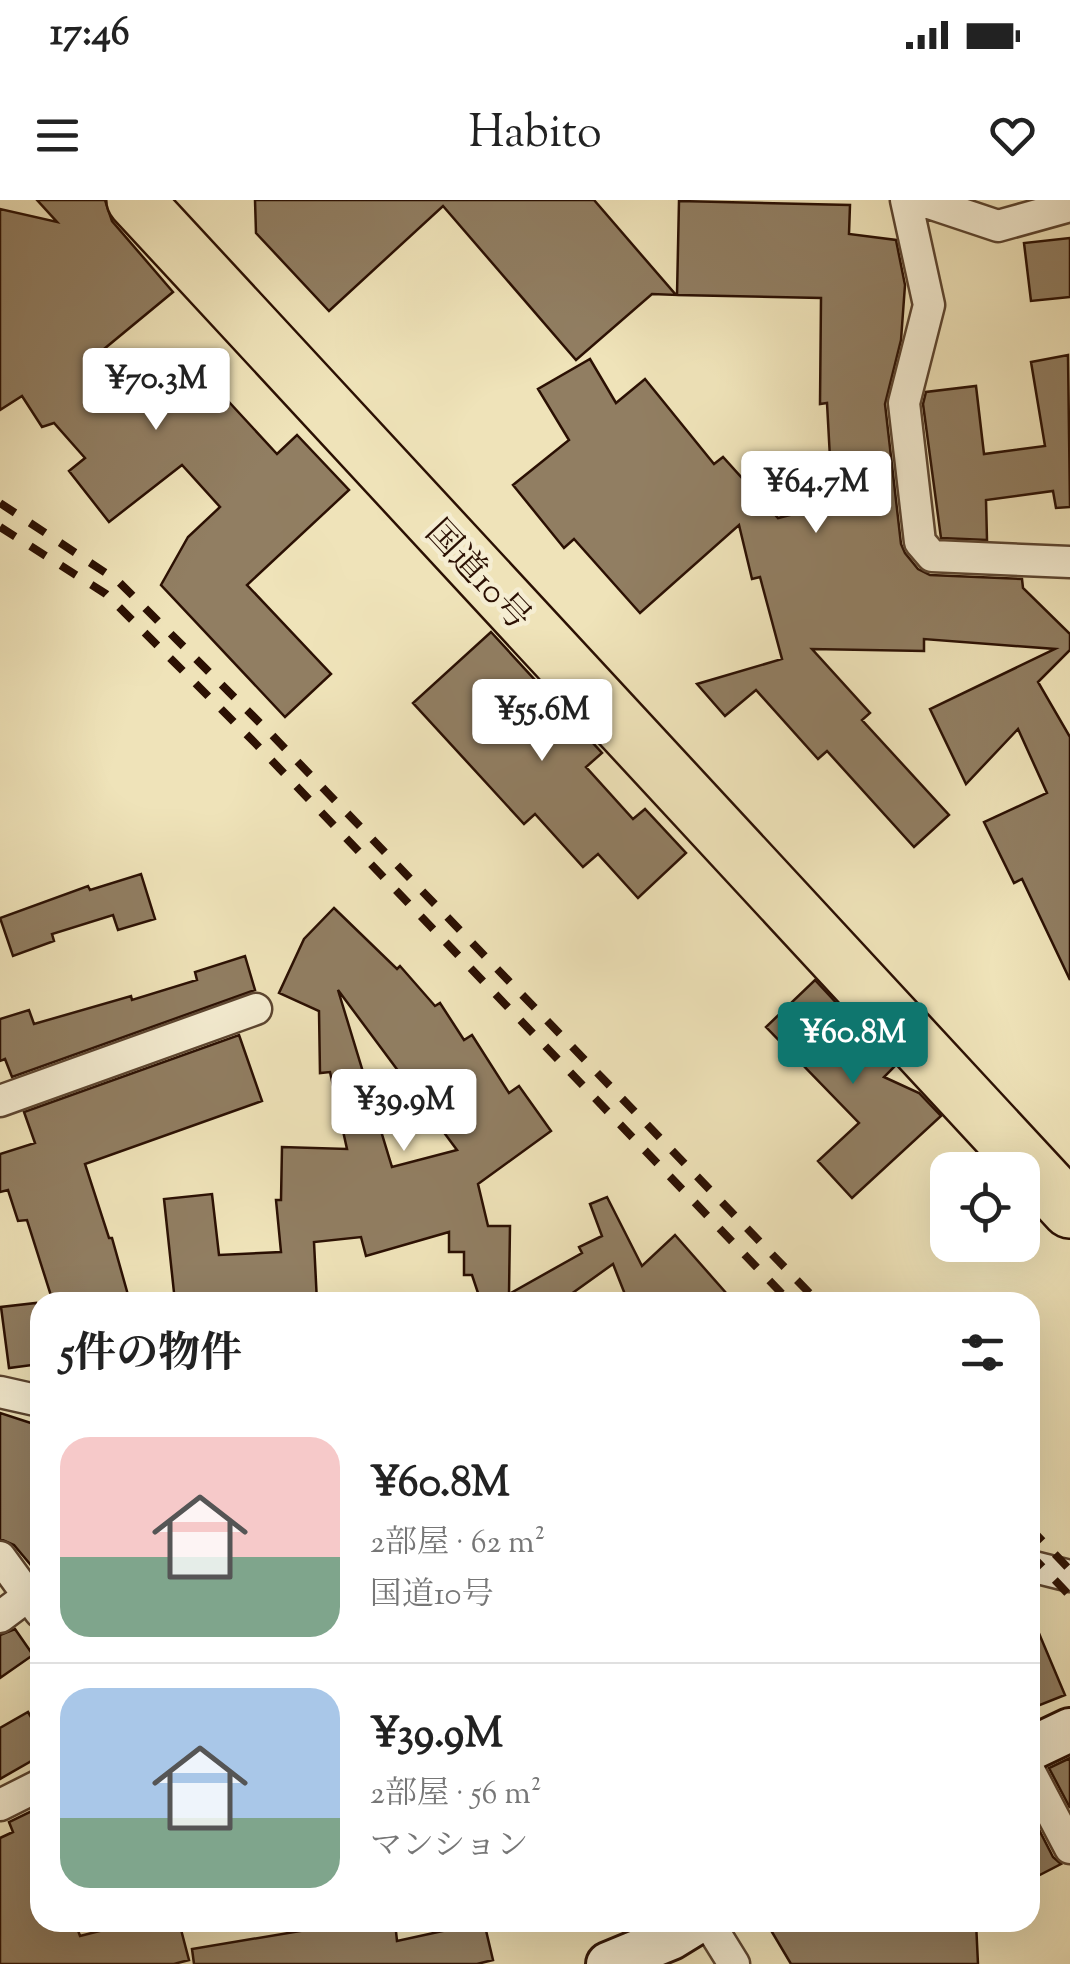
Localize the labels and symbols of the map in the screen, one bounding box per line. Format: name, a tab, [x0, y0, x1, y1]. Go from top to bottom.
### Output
pin: ¥70.3M	[75, 348, 237, 433]
pin: ¥64.7M	[735, 451, 897, 536]
street label: 国道10号	[412, 510, 541, 643]
pin: ¥55.6M	[461, 679, 623, 764]
pin: ¥60.8M	[772, 1002, 934, 1087]
pin: ¥39.9M	[323, 1069, 485, 1154]

